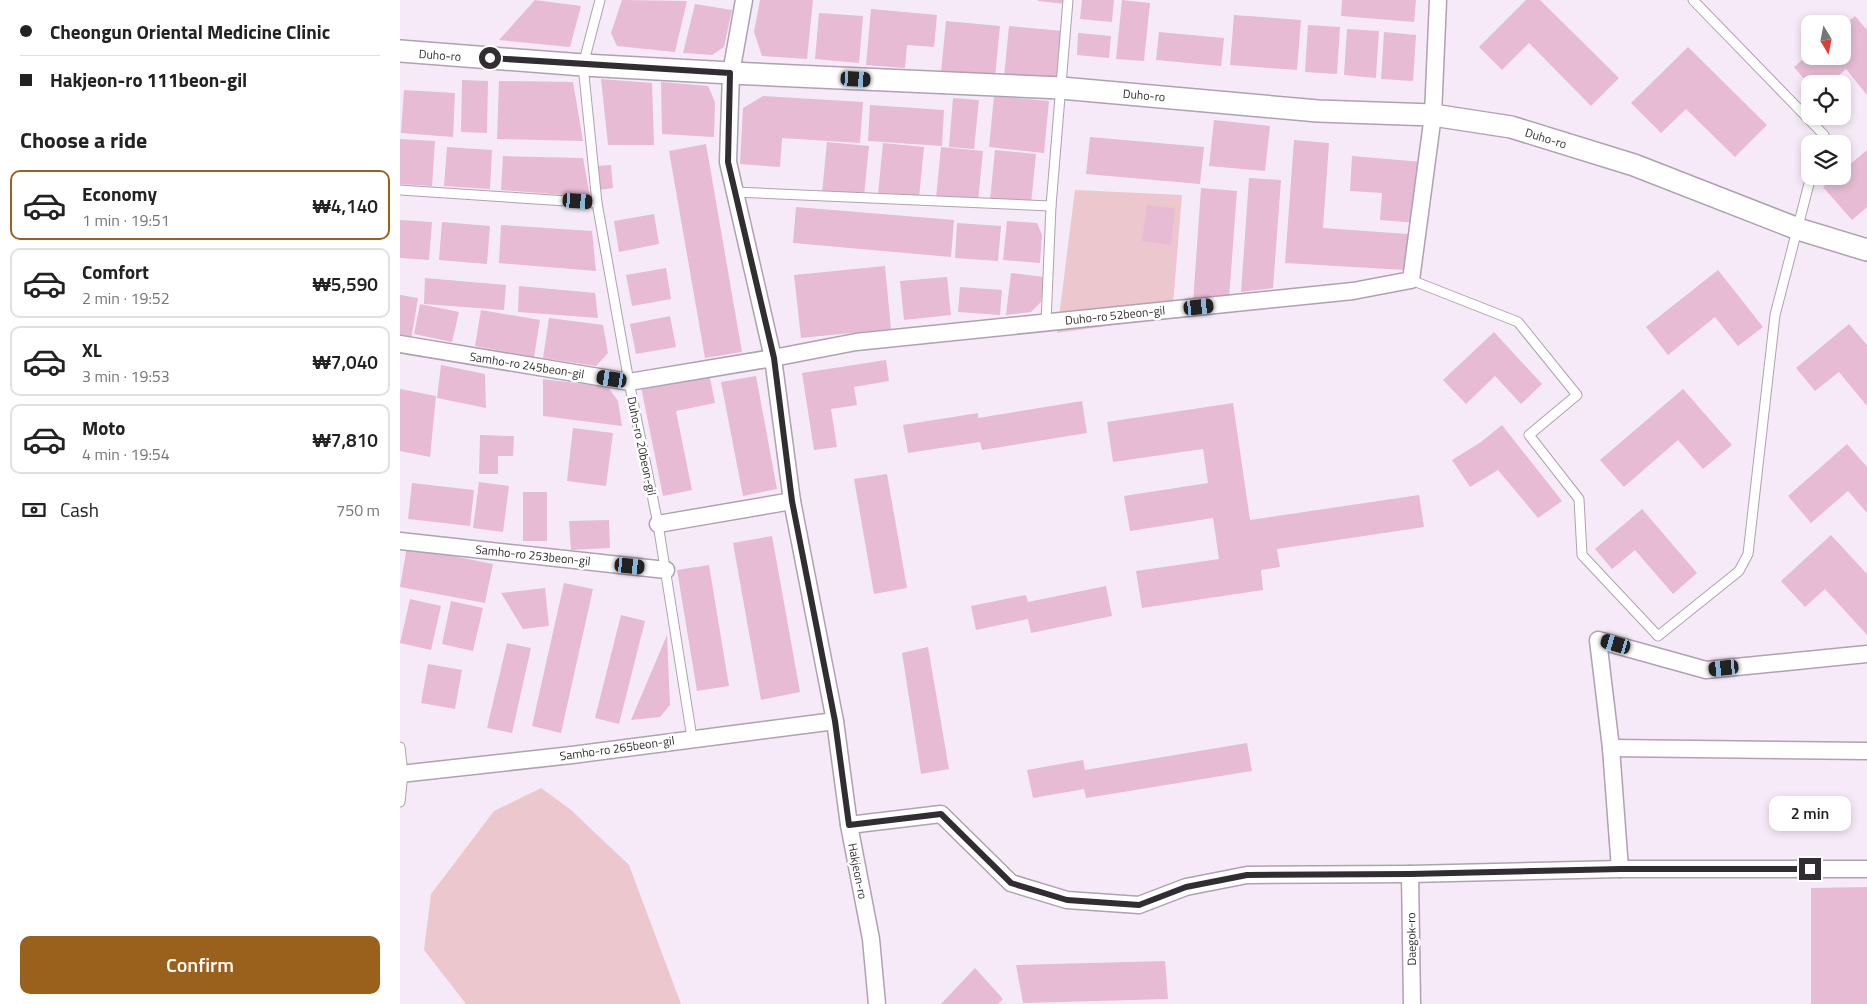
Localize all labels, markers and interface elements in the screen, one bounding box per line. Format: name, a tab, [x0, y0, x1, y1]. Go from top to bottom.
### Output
north arrow	[1801, 15, 1851, 65]
map controls	[1801, 15, 1851, 185]
text: Cheongun Oriental Medicine Clinic	[50, 17, 330, 46]
street label: Duho-ro	[418, 44, 462, 66]
route start	[479, 47, 501, 69]
text: Hakjeon-ro 111beon-gil	[50, 65, 247, 94]
car	[840, 71, 871, 87]
button: locate	[1801, 75, 1851, 125]
street label: Duho-ro	[1122, 84, 1166, 106]
text: Choose a ride	[20, 123, 147, 157]
street label: Duho-ro	[1523, 123, 1569, 153]
button: layers	[1801, 135, 1851, 185]
text: Economy	[82, 179, 157, 208]
icon: car	[22, 183, 67, 228]
text: ₩4,140	[313, 191, 378, 220]
car	[562, 192, 593, 210]
text: 1 min · 19:51	[82, 208, 170, 232]
text: Comfort	[82, 257, 149, 286]
icon: car	[22, 261, 67, 306]
text: ₩5,590	[313, 269, 378, 298]
text: 2 min · 19:52	[82, 286, 170, 310]
car	[1183, 298, 1214, 316]
street label: Duho-ro 52beon-gil	[1064, 300, 1166, 330]
text: XL	[82, 335, 102, 364]
icon: car	[22, 339, 67, 384]
text: ₩7,040	[313, 347, 378, 376]
street label: Samho-ro 245beon-gil	[468, 347, 586, 383]
text: 3 min · 19:53	[82, 364, 170, 388]
car	[596, 369, 627, 389]
street label: Duho-ro 20beon-gil	[622, 395, 662, 497]
text: Moto	[82, 413, 125, 442]
icon: car	[22, 417, 67, 462]
text: ₩7,810	[313, 425, 378, 454]
text: 4 min · 19:54	[82, 442, 170, 466]
text: Cash	[60, 495, 99, 524]
icon: cash	[20, 496, 48, 524]
text: 750 m	[336, 498, 380, 522]
street label: Samho-ro 253beon-gil	[474, 540, 592, 570]
car	[614, 557, 645, 575]
car	[1599, 633, 1632, 655]
car	[1708, 659, 1739, 677]
street label: Samho-ro 265beon-gil	[558, 731, 676, 765]
callout: 2 min	[1769, 796, 1851, 832]
text: 2 min	[1791, 801, 1829, 825]
street label: Hakjeon-ro	[843, 841, 873, 901]
route end	[1799, 858, 1821, 880]
street label: Daegok-ro	[1401, 912, 1421, 966]
button: Confirm	[20, 936, 380, 994]

